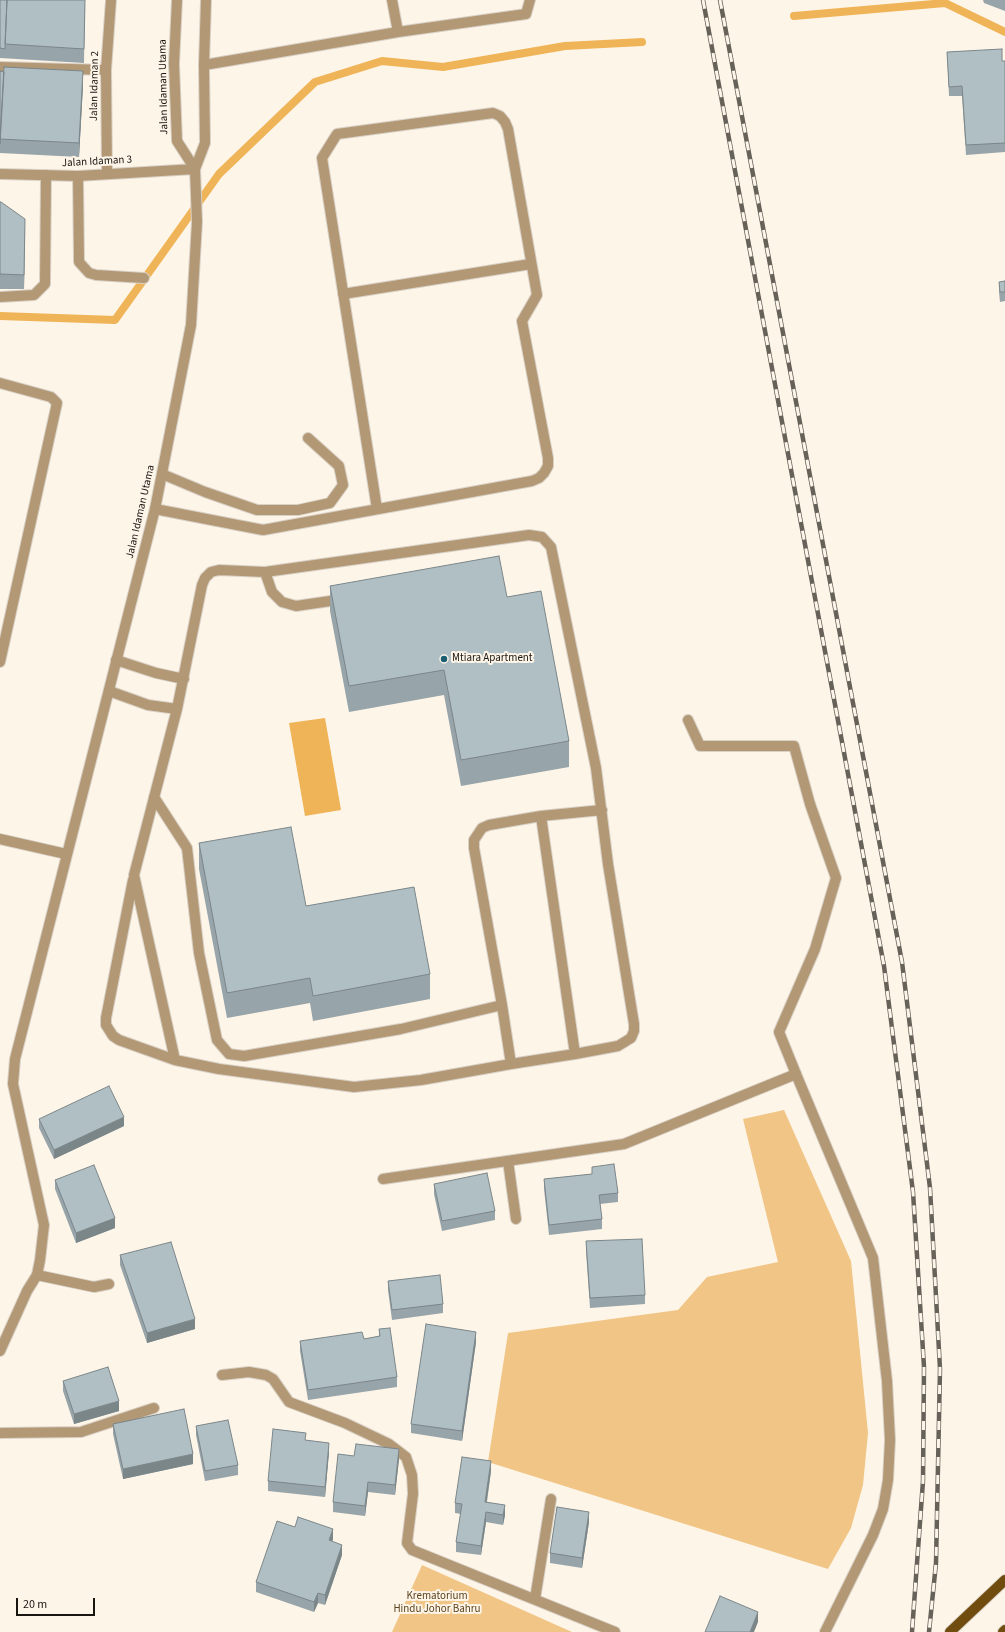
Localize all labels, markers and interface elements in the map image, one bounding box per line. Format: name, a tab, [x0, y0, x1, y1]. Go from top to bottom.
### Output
street label: Jalan Idaman Utama	[157, 39, 171, 135]
street label: Jalan Idaman 2	[88, 51, 102, 121]
street label: Jalan Idaman 3	[62, 154, 132, 170]
street label: Jalan Idaman Utama	[124, 464, 158, 560]
place label: Mtiara Apartment	[452, 652, 533, 666]
marker: Mtiara Apartment	[439, 654, 449, 664]
scale bar	[18, 1590, 97, 1616]
park label: Krematorium Hindu Johor Bahru	[393, 1590, 481, 1616]
text: 20 m	[23, 1596, 47, 1613]

